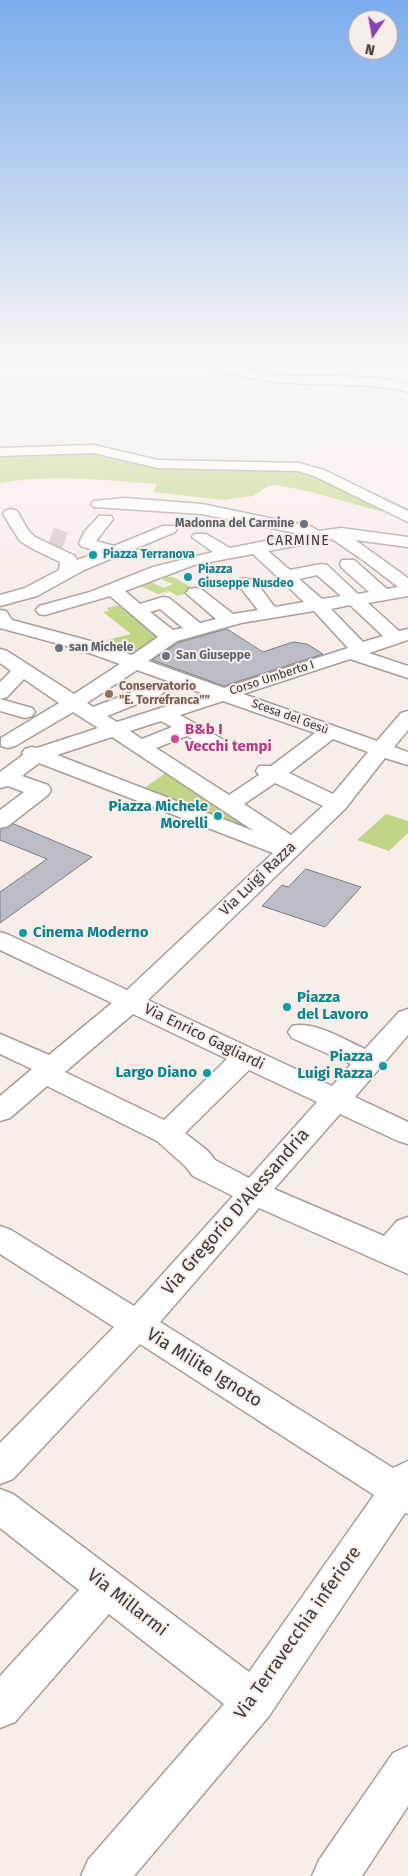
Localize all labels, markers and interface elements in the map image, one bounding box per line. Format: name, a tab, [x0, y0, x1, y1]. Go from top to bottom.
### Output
north arrow	[348, 10, 398, 60]
text: N	[364, 40, 376, 58]
place label: Madonna del Carmine	[175, 517, 294, 531]
marker: Madonna del Carmine	[298, 518, 310, 530]
district label: CARMINE	[265, 533, 331, 549]
place label: Piazza Terranova	[103, 548, 195, 562]
marker: Piazza Terranova	[87, 549, 99, 561]
place label: Piazza Giuseppe Nusdeo	[198, 563, 294, 591]
marker: Piazza Giuseppe Nusdeo	[182, 571, 194, 583]
place label: san Michele	[69, 641, 133, 655]
marker: san Michele	[53, 642, 65, 654]
place label: San Giuseppe	[176, 649, 251, 663]
marker: San Giuseppe	[160, 650, 172, 662]
street label: Corso Umberto I	[228, 658, 316, 698]
place label: Conservatorio "E. Torrefranca""	[119, 680, 210, 708]
marker: Conservatorio "E. Torrefranca""	[103, 688, 115, 700]
street label: Scesa del Gesù	[250, 696, 330, 738]
place label: B&b I Vecchi tempi	[185, 721, 272, 756]
marker: B&b I Vecchi tempi	[169, 733, 181, 745]
place label: Piazza Michele Morelli	[108, 798, 208, 833]
marker: Piazza Michele Morelli	[212, 810, 224, 822]
street label: Via Luigi Razza	[216, 838, 300, 920]
place label: Cinema Moderno	[33, 924, 148, 942]
marker: Cinema Moderno	[17, 927, 29, 939]
place label: Piazza del Lavoro	[297, 989, 368, 1024]
street label: Via Enrico Gagliardi	[141, 1000, 267, 1074]
marker: Piazza del Lavoro	[281, 1001, 293, 1013]
place label: Piazza Luigi Razza	[298, 1048, 373, 1083]
marker: Piazza Luigi Razza	[377, 1060, 389, 1072]
place label: Largo Diano	[116, 1064, 197, 1082]
marker: Largo Diano	[201, 1067, 213, 1079]
street label: Via Gregorio D'Alessandria	[158, 1124, 314, 1300]
street label: Via Milite Ignoto	[142, 1324, 266, 1412]
street label: Via Terravecchia inferiore	[230, 1542, 366, 1724]
street label: Via Millarmi	[82, 1565, 172, 1641]

